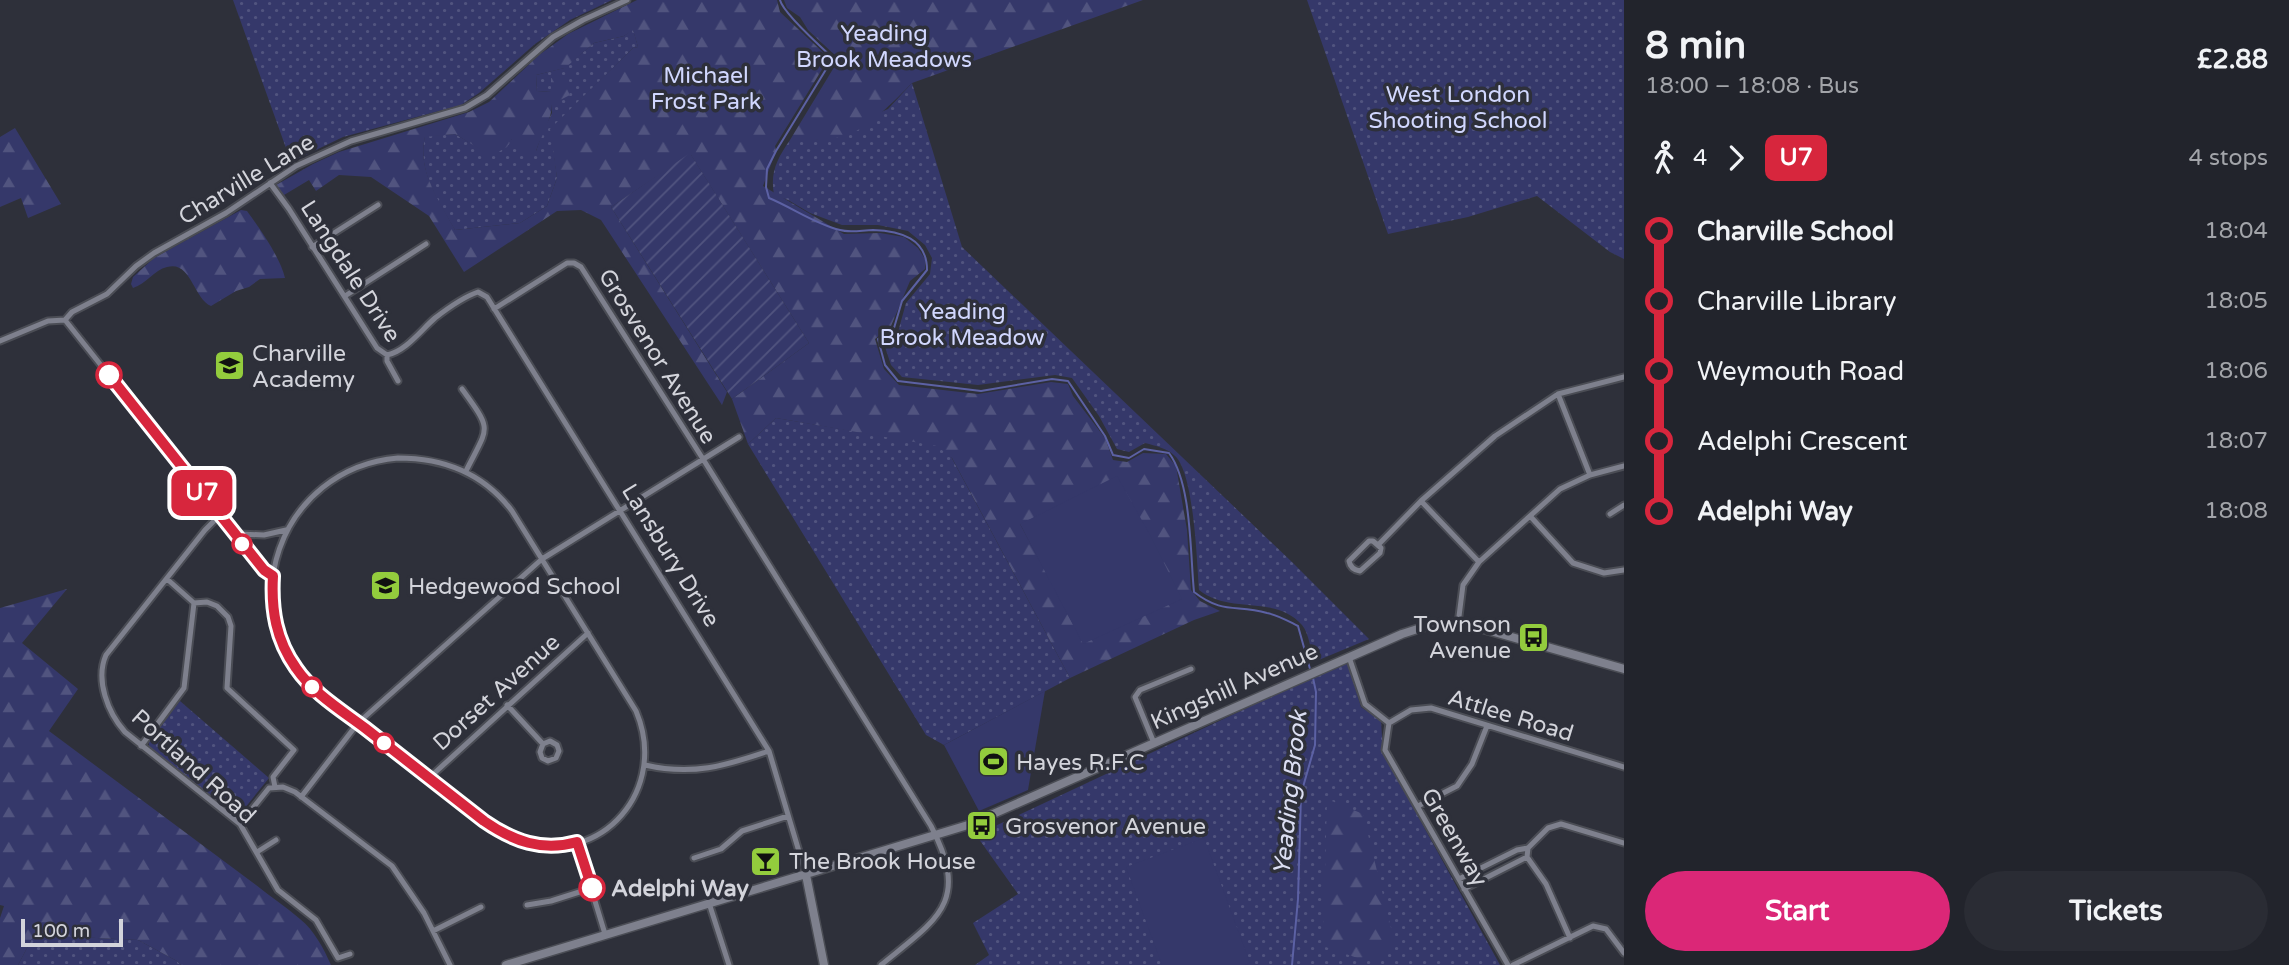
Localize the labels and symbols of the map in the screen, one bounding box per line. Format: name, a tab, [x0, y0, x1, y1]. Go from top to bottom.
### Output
park label: Yeading Brook Meadows	[796, 20, 972, 74]
park label: Michael Frost Park	[651, 62, 761, 116]
park label: West London Shooting School	[1368, 81, 1548, 135]
street label: Charville Lane	[174, 128, 319, 231]
street label: Langdale Drive	[294, 195, 406, 348]
street label: Grosvenor Avenue	[592, 264, 722, 449]
park label: Yeading Brook Meadow	[879, 298, 1045, 352]
place label: Charville Academy	[252, 340, 355, 394]
school or university icon: Charville Academy	[212, 349, 246, 383]
unlabelled marker	[96, 362, 122, 388]
line badge: U7	[170, 470, 234, 516]
street label: Lansbury Drive	[615, 479, 725, 632]
unlabelled marker	[232, 534, 252, 554]
school or university icon: Hedgewood School	[368, 569, 402, 603]
place label: Hedgewood School	[408, 573, 621, 601]
place label: Townson Avenue	[1413, 611, 1511, 665]
bus stop icon: Townson Avenue	[1517, 620, 1551, 654]
street label: Dorset Avenue	[428, 629, 566, 757]
street label: Kingshill Avenue	[1146, 637, 1322, 736]
unlabelled marker	[302, 677, 322, 697]
street label: Attlee Road	[1445, 684, 1577, 748]
street label: Portland Road	[125, 704, 261, 830]
water label: Yeading Brook	[1267, 707, 1314, 877]
unlabelled marker	[374, 733, 394, 753]
sports icon: Hayes R.F.C	[976, 745, 1010, 779]
place label: Hayes R.F.C	[1016, 749, 1144, 777]
street label: Greenway	[1415, 783, 1493, 892]
bus stop icon: Grosvenor Avenue	[965, 809, 999, 843]
place label: Grosvenor Avenue	[1005, 813, 1206, 841]
bar icon: The Brook House	[749, 844, 783, 878]
place label: The Brook House	[789, 848, 976, 876]
marker: Adelphi Way	[579, 875, 605, 901]
place label: Adelphi Way	[611, 875, 749, 903]
scale bar	[21, 916, 122, 948]

